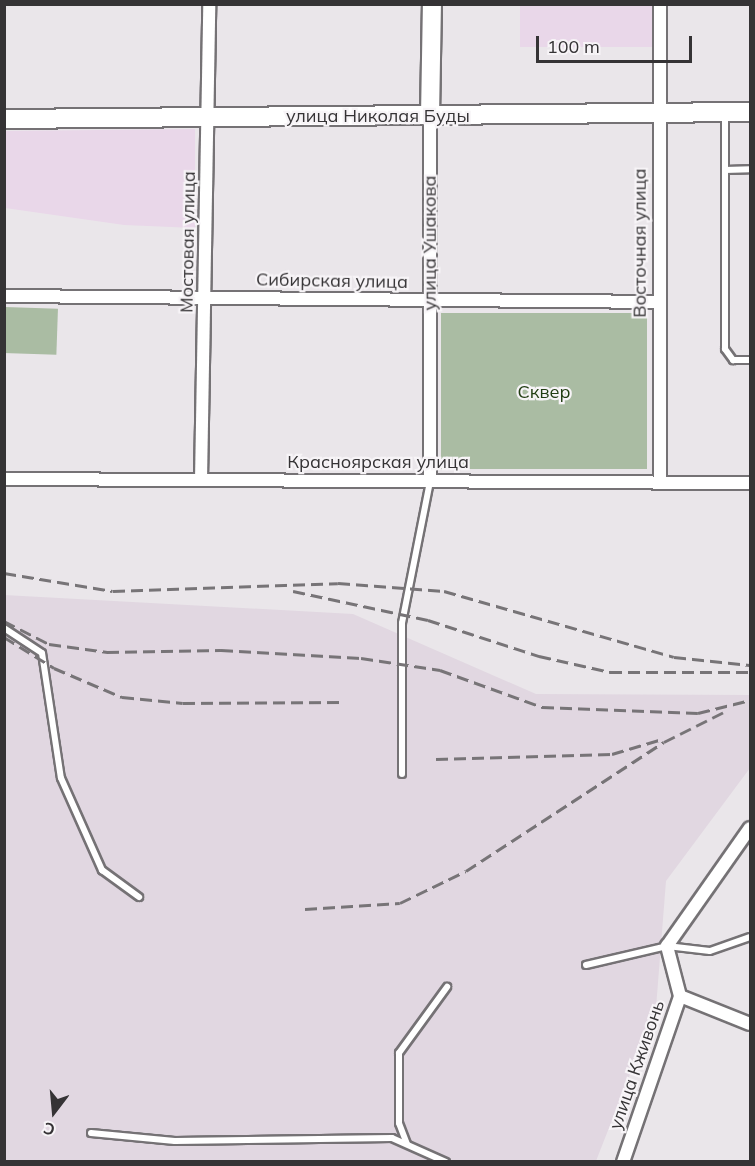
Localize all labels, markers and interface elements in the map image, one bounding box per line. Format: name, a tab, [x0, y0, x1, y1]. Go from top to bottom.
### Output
scale bar	[539, 24, 695, 62]
text: 100 m	[547, 35, 600, 58]
street label: улица Николая Буды	[286, 105, 470, 127]
street label: Восточная улица	[629, 168, 651, 318]
street label: Мостовая улица	[176, 171, 200, 313]
street label: улица Ушакова	[419, 175, 441, 311]
street label: Сибирская улица	[256, 269, 408, 293]
park label: Сквер	[518, 381, 570, 403]
street label: Красноярская улица	[287, 451, 469, 473]
street label: улица Кживонь	[605, 997, 669, 1133]
north arrow	[24, 1082, 84, 1142]
text: С	[41, 1118, 57, 1140]

